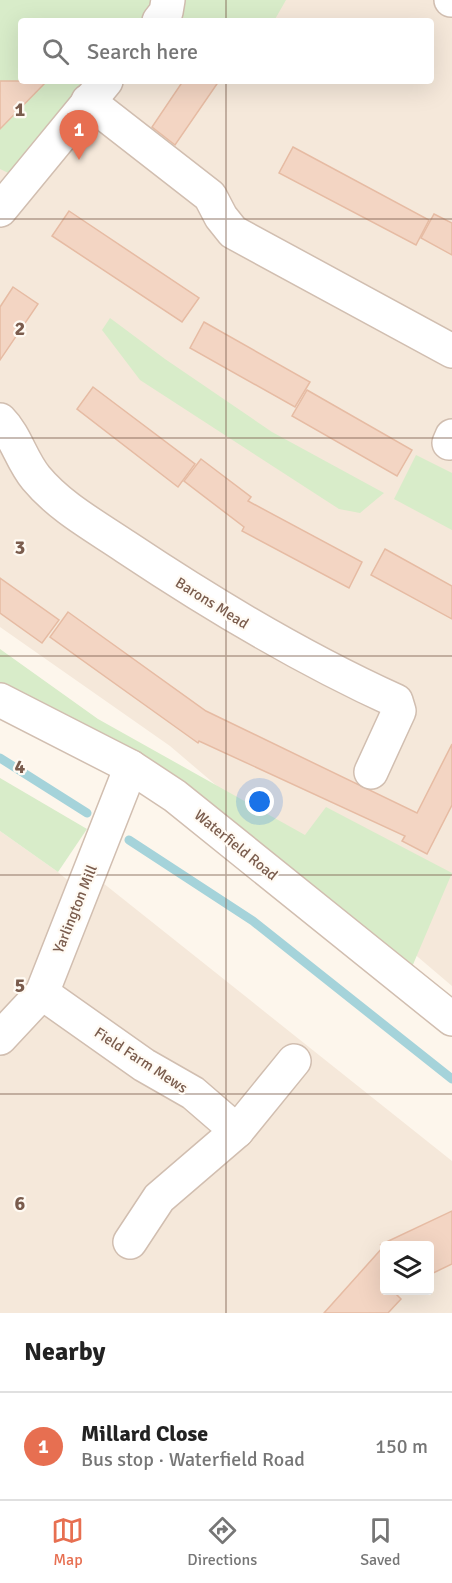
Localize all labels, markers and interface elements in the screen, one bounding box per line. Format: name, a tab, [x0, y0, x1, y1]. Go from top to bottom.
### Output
search box	[18, 18, 434, 84]
icon: search	[39, 35, 72, 68]
text: Search here	[87, 38, 198, 65]
text: 1	[15, 97, 26, 122]
pin: 1	[60, 110, 98, 160]
text: 2	[15, 316, 25, 341]
text: 3	[15, 535, 25, 560]
street label: Barons Mead	[172, 573, 252, 633]
text: 4	[15, 754, 26, 779]
your location	[245, 787, 274, 816]
street label: Waterfield Road	[191, 806, 281, 884]
street label: Yarlington Mill	[49, 862, 101, 956]
text: 5	[15, 973, 25, 998]
street label: Field Farm Mews	[91, 1023, 191, 1097]
text: 6	[15, 1191, 26, 1216]
map controls	[380, 1241, 434, 1295]
button: layers	[380, 1241, 434, 1295]
text: Nearby	[24, 1336, 105, 1368]
text: Millard Close	[81, 1420, 208, 1447]
text: 1	[38, 1434, 49, 1459]
text: 150 m	[375, 1434, 428, 1459]
text: Bus stop · Waterfield Road	[81, 1447, 305, 1472]
tab: Map	[51, 1514, 84, 1570]
tab: Directions	[187, 1514, 257, 1570]
tab: Saved	[360, 1514, 401, 1570]

